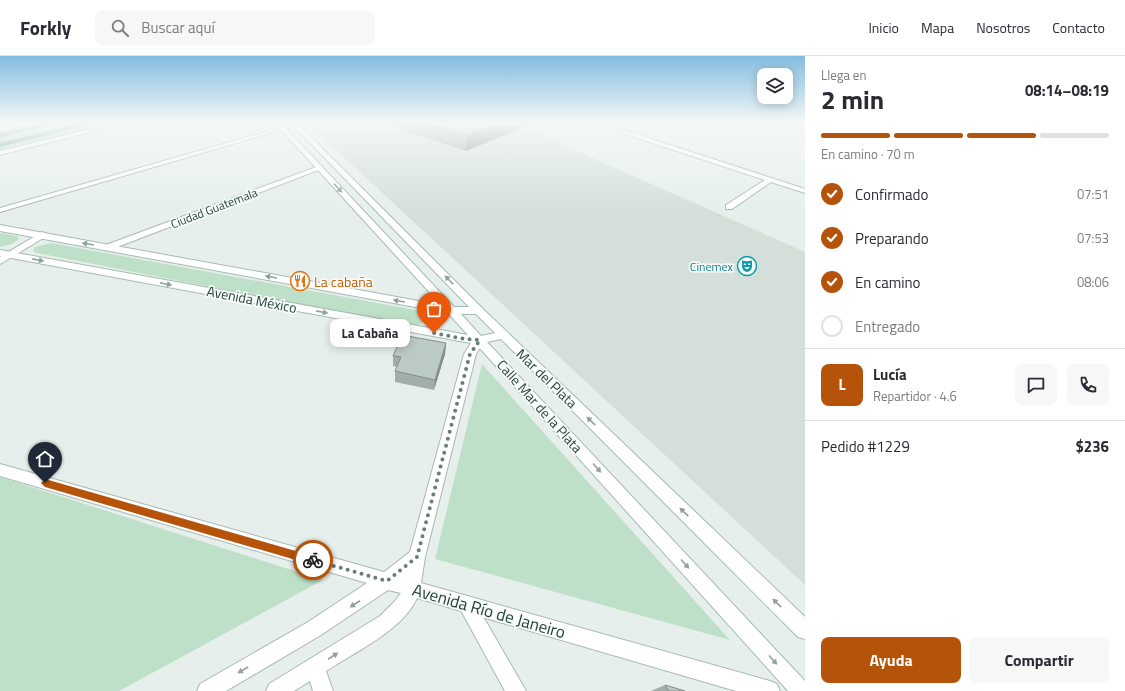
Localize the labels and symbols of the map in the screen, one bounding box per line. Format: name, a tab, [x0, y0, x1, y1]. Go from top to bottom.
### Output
street label: Ciudad Guatemala	[168, 183, 260, 233]
one-way arrow	[333, 183, 343, 193]
one-way arrow	[82, 240, 94, 246]
theatre icon: Cinemex	[736, 255, 758, 277]
one-way arrow	[32, 257, 44, 263]
place label: Cinemex	[690, 257, 734, 276]
restaurant icon: La cabaña	[289, 270, 311, 292]
place label: La cabaña	[314, 271, 373, 292]
one-way arrow	[265, 274, 277, 280]
one-way arrow	[444, 275, 454, 285]
street label: Avenida México	[205, 280, 299, 318]
one-way arrow	[160, 281, 172, 287]
pin	[417, 292, 451, 333]
one-way arrow	[393, 297, 405, 303]
one-way arrow	[315, 310, 328, 316]
callout: La Cabaña	[330, 319, 410, 347]
street label: Mar del Plata	[512, 343, 582, 413]
street label: Calle Mar de la Plata	[492, 355, 588, 457]
one-way arrow	[586, 416, 596, 426]
pin	[28, 442, 62, 483]
one-way arrow	[593, 463, 602, 473]
one-way arrow	[679, 507, 689, 517]
courier	[293, 540, 333, 580]
one-way arrow	[680, 559, 690, 569]
street label: Avenida Río de Janeiro	[409, 577, 569, 645]
one-way arrow	[772, 598, 782, 607]
one-way arrow	[349, 600, 361, 607]
one-way arrow	[328, 652, 338, 660]
one-way arrow	[768, 655, 778, 665]
one-way arrow	[237, 667, 249, 674]

